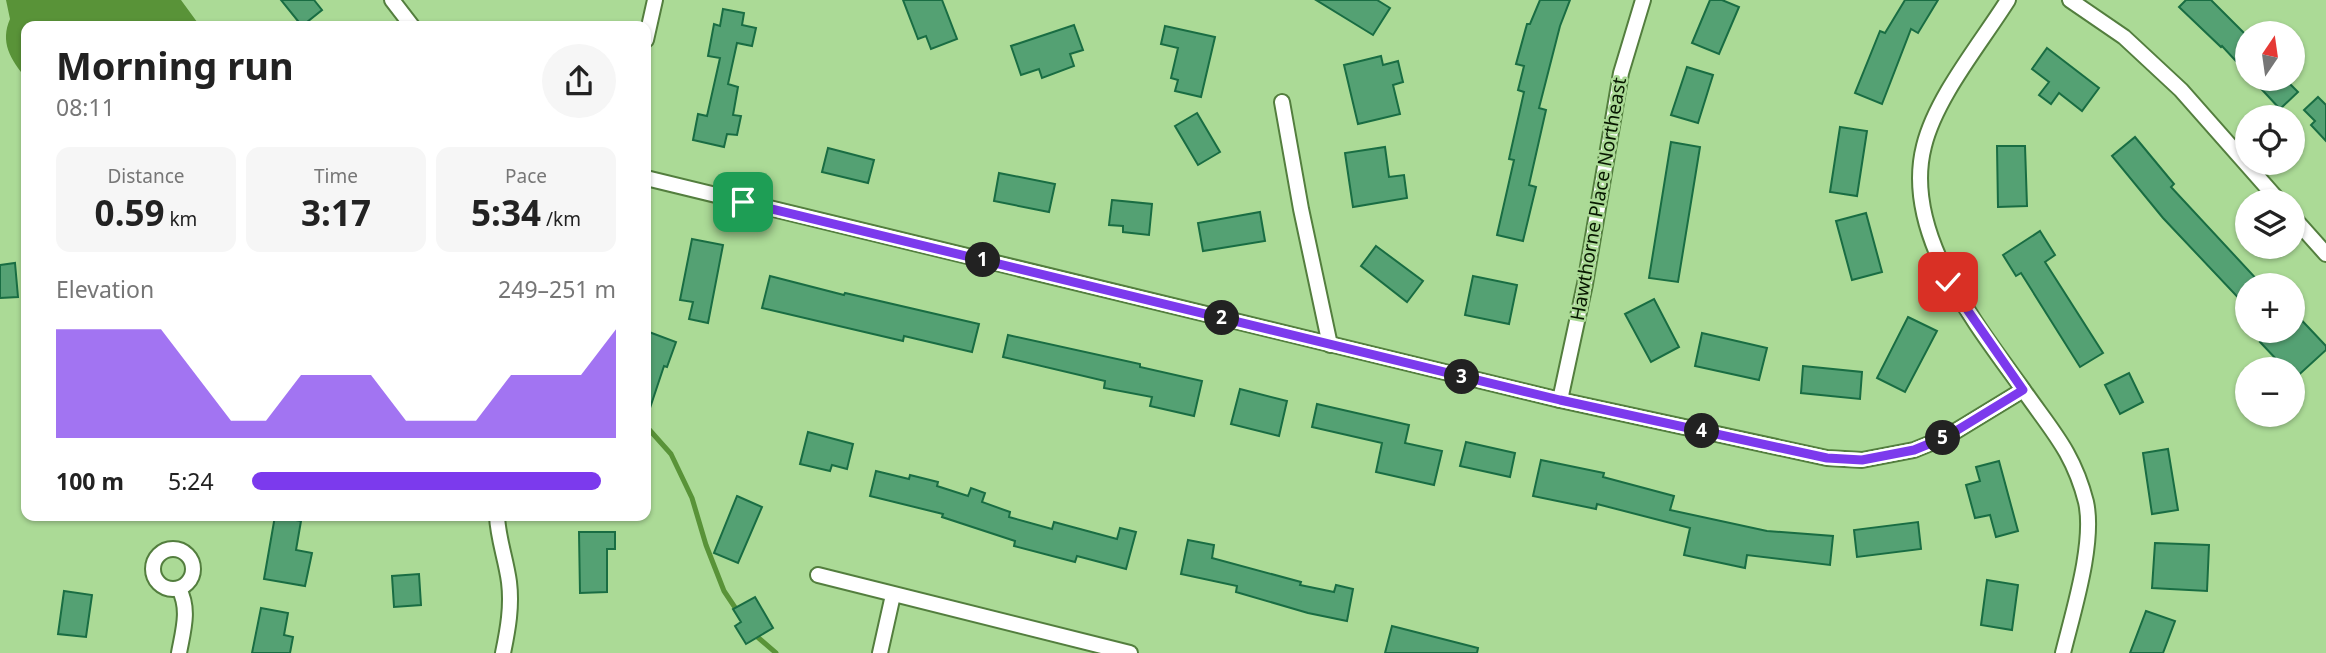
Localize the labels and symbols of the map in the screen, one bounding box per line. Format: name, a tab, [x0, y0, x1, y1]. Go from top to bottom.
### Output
north arrow	[2235, 21, 2305, 91]
street label: Hawthorne Place Northeast	[1564, 75, 1632, 323]
pin	[713, 172, 773, 232]
pin: 1	[965, 243, 1000, 278]
pin	[1918, 252, 1978, 312]
pin: 2	[1204, 300, 1240, 336]
pin: 3	[1444, 360, 1480, 394]
pin: 4	[1684, 414, 1720, 448]
pin: 5	[1926, 420, 1960, 456]

